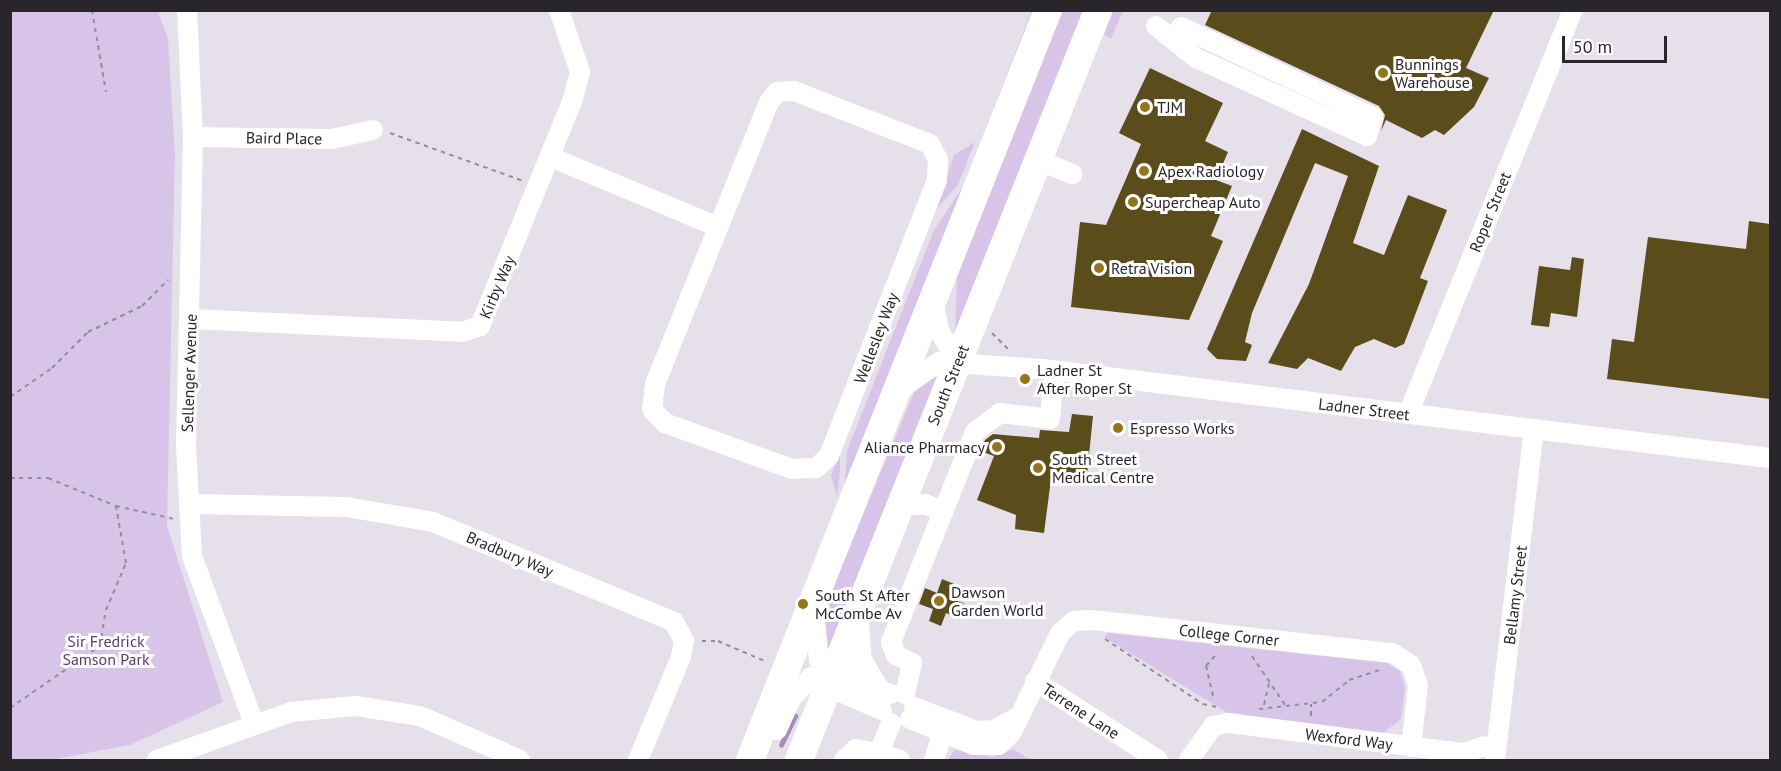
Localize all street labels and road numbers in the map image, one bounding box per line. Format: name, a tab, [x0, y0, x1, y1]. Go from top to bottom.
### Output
street label: Baird Place	[246, 128, 322, 148]
street label: Roper Street	[1465, 169, 1515, 255]
street label: Kirby Way	[475, 252, 519, 322]
street label: Wellesley Way	[850, 289, 902, 387]
street label: Sellenger Avenue	[177, 313, 201, 433]
street label: South Street	[923, 342, 973, 428]
street label: Ladner Street	[1317, 394, 1411, 424]
street label: Bradbury Way	[463, 527, 557, 581]
street label: Bellamy Street	[1499, 544, 1531, 646]
street label: College Corner	[1178, 620, 1280, 650]
street label: Terrene Lane	[1039, 679, 1123, 743]
street label: Wexford Way	[1304, 724, 1394, 754]

